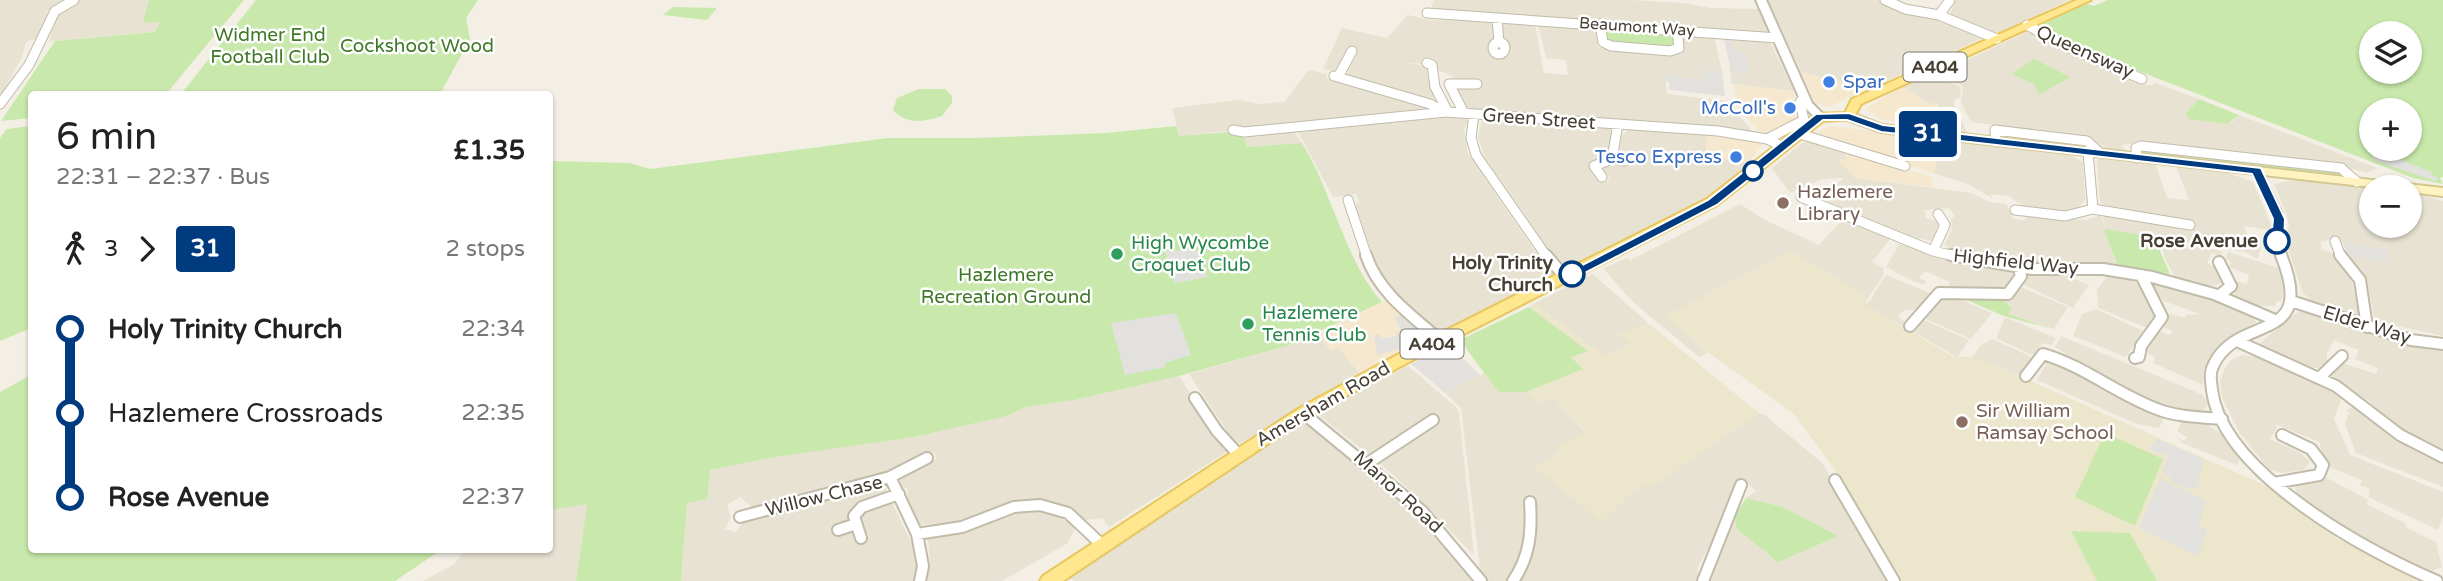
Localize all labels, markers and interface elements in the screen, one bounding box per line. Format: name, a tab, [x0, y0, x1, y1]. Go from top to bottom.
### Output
street label: Beaumont Way	[1578, 13, 1696, 41]
street label: Queensway	[2033, 21, 2137, 83]
map controls	[2359, 21, 2422, 238]
button: layers	[2359, 21, 2422, 84]
park label: Widmer End Football Club	[210, 24, 330, 68]
park label: Cockshoot Wood	[340, 35, 494, 57]
road number: A404	[1904, 52, 1966, 82]
place label: Spar	[1843, 71, 1885, 93]
marker: Spar	[1821, 74, 1837, 90]
place label: McColl's	[1701, 97, 1776, 119]
button: +	[2359, 98, 2422, 161]
marker: McColl's	[1782, 100, 1798, 116]
street label: Green Street	[1482, 104, 1596, 134]
line badge: 31	[1896, 111, 1960, 157]
text: 6 min	[56, 114, 157, 160]
text: 31	[1913, 119, 1943, 148]
text: £1.35	[454, 135, 525, 166]
place label: Tesco Express	[1595, 146, 1722, 168]
marker: Tesco Express	[1728, 149, 1744, 165]
unlabelled marker	[1743, 161, 1763, 181]
text: 22:31 – 22:37 · Bus	[56, 163, 270, 191]
button: −	[2359, 175, 2422, 238]
place label: Hazlemere Library	[1797, 181, 1893, 225]
marker: Hazlemere Library	[1775, 195, 1791, 211]
marker: Rose Avenue	[2264, 228, 2290, 254]
icon: walk	[56, 230, 94, 268]
icon: forward	[128, 230, 166, 268]
place label: Rose Avenue	[2140, 230, 2258, 252]
place label: High Wycombe Croquet Club	[1131, 232, 1269, 276]
text: 31	[190, 234, 221, 263]
text: 3	[104, 235, 118, 263]
text: 2 stops	[445, 235, 525, 263]
street label: Highfield Way	[1952, 244, 2080, 280]
marker: High Wycombe Croquet Club	[1109, 246, 1125, 262]
place label: Holy Trinity Church	[1451, 252, 1554, 296]
marker: Holy Trinity Church	[1559, 261, 1585, 287]
park label: Hazlemere Recreation Ground	[921, 264, 1091, 308]
street label: Elder Way	[2320, 301, 2414, 349]
place label: Hazlemere Tennis Club	[1262, 302, 1367, 346]
text: Holy Trinity Church	[108, 314, 343, 345]
text: 22:34	[461, 315, 525, 343]
marker: Hazlemere Tennis Club	[1240, 316, 1256, 332]
road number: A404	[1400, 330, 1464, 358]
street label: Amersham Road	[1252, 357, 1394, 451]
text: Hazlemere Crossroads	[108, 398, 383, 429]
text: 22:35	[461, 399, 525, 427]
place label: Sir William Ramsay School	[1976, 400, 2114, 444]
marker: Sir William Ramsay School	[1954, 414, 1970, 430]
street label: Manor Road	[1349, 446, 1447, 538]
street label: Willow Chase	[763, 471, 885, 521]
text: Rose Avenue	[108, 482, 269, 513]
text: 22:37	[461, 483, 525, 511]

